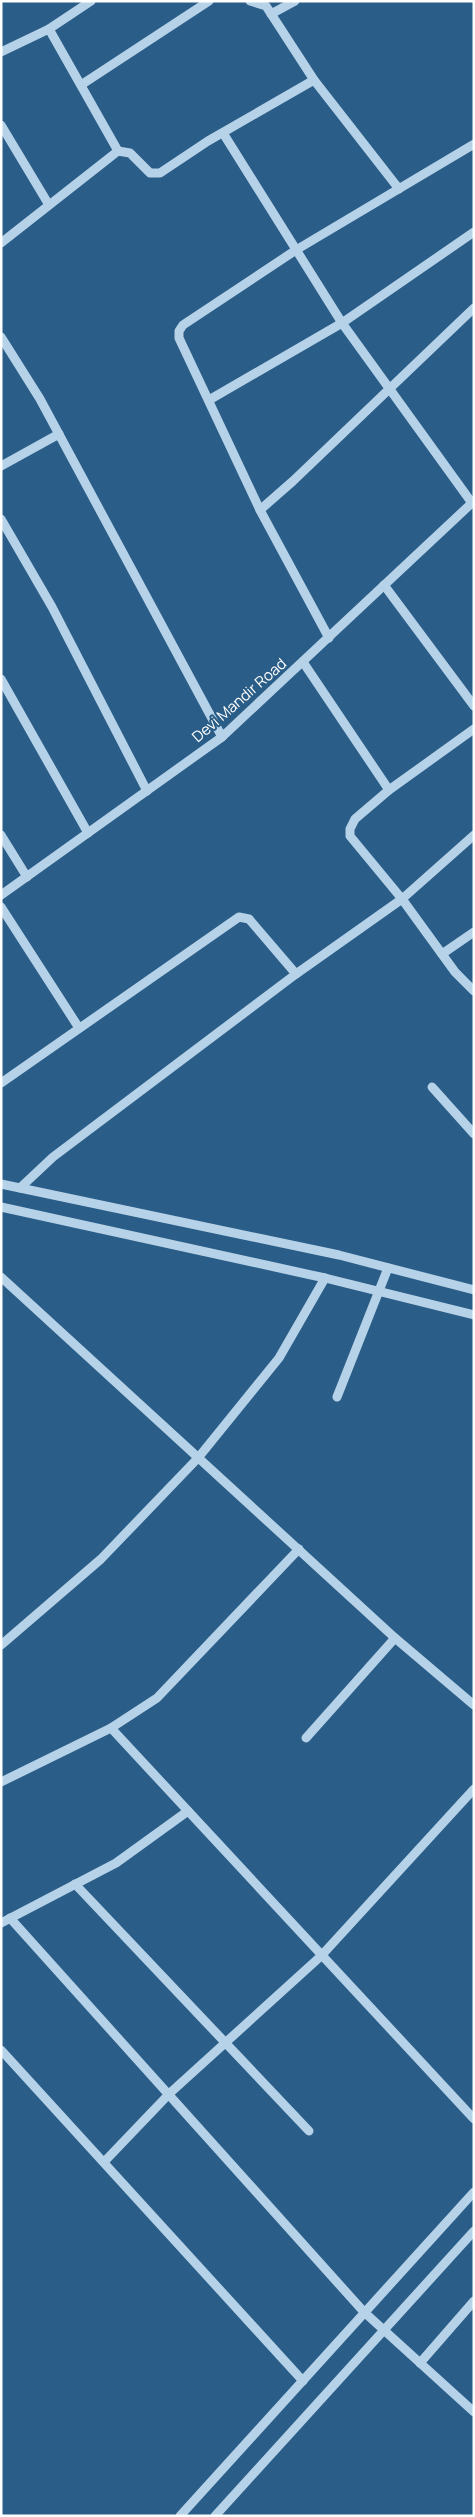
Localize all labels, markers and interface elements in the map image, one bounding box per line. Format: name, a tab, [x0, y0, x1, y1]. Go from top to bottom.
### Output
street label: Devi Mandir Road	[187, 653, 291, 747]

